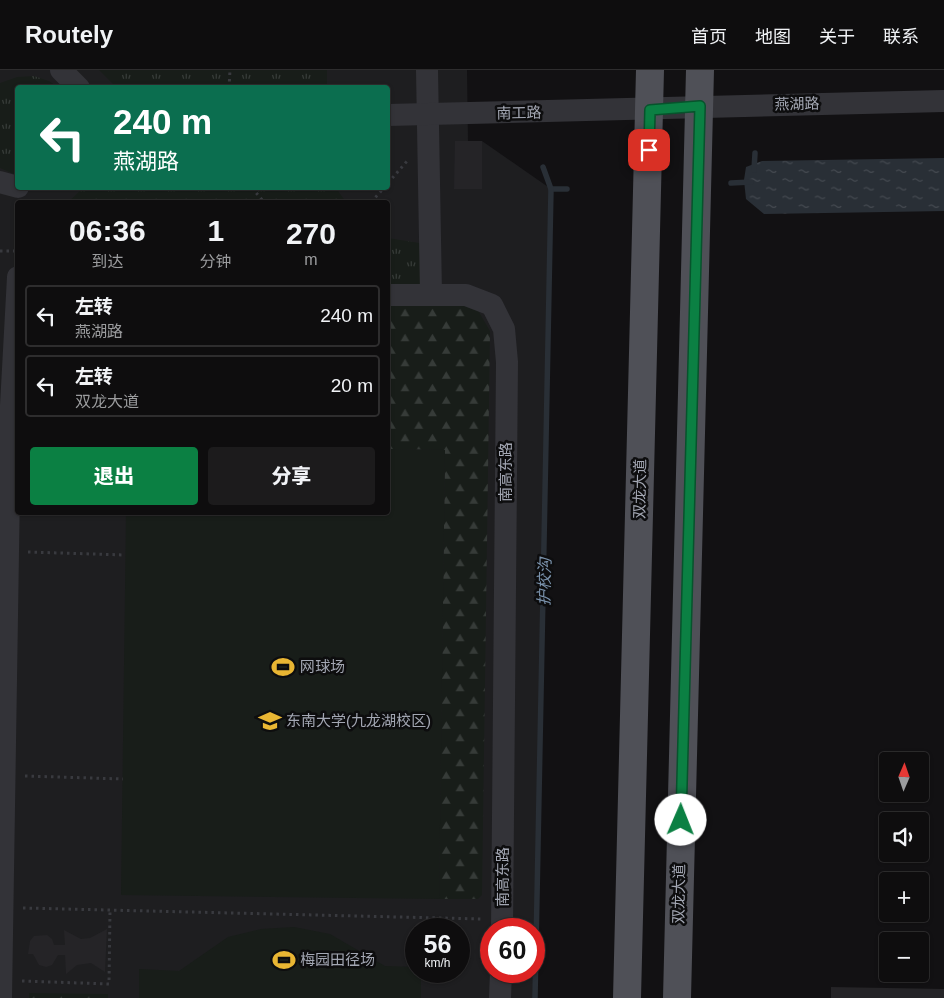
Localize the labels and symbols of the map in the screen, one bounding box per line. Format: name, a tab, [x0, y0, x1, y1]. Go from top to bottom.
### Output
street label: 燕湖路	[774, 95, 820, 112]
street label: 南工路	[496, 104, 542, 121]
pin	[628, 129, 670, 171]
street label: 南高东路	[497, 442, 514, 502]
street label: 双龙大道	[630, 459, 649, 519]
water label: 护校沟	[536, 556, 553, 606]
sports icon: 网球场	[270, 654, 296, 680]
place label: 网球场	[300, 658, 345, 675]
school or university icon: 东南大学(九龙湖校区)	[257, 708, 283, 734]
place label: 东南大学(九龙湖校区)	[286, 712, 431, 729]
north arrow	[879, 752, 929, 802]
position arrow	[654, 793, 706, 845]
street label: 南高东路	[494, 847, 511, 907]
street label: 双龙大道	[669, 864, 688, 924]
speed limit sign: 60	[480, 918, 545, 983]
sports icon: 梅园田径场	[271, 947, 297, 973]
place label: 梅园田径场	[300, 951, 375, 968]

